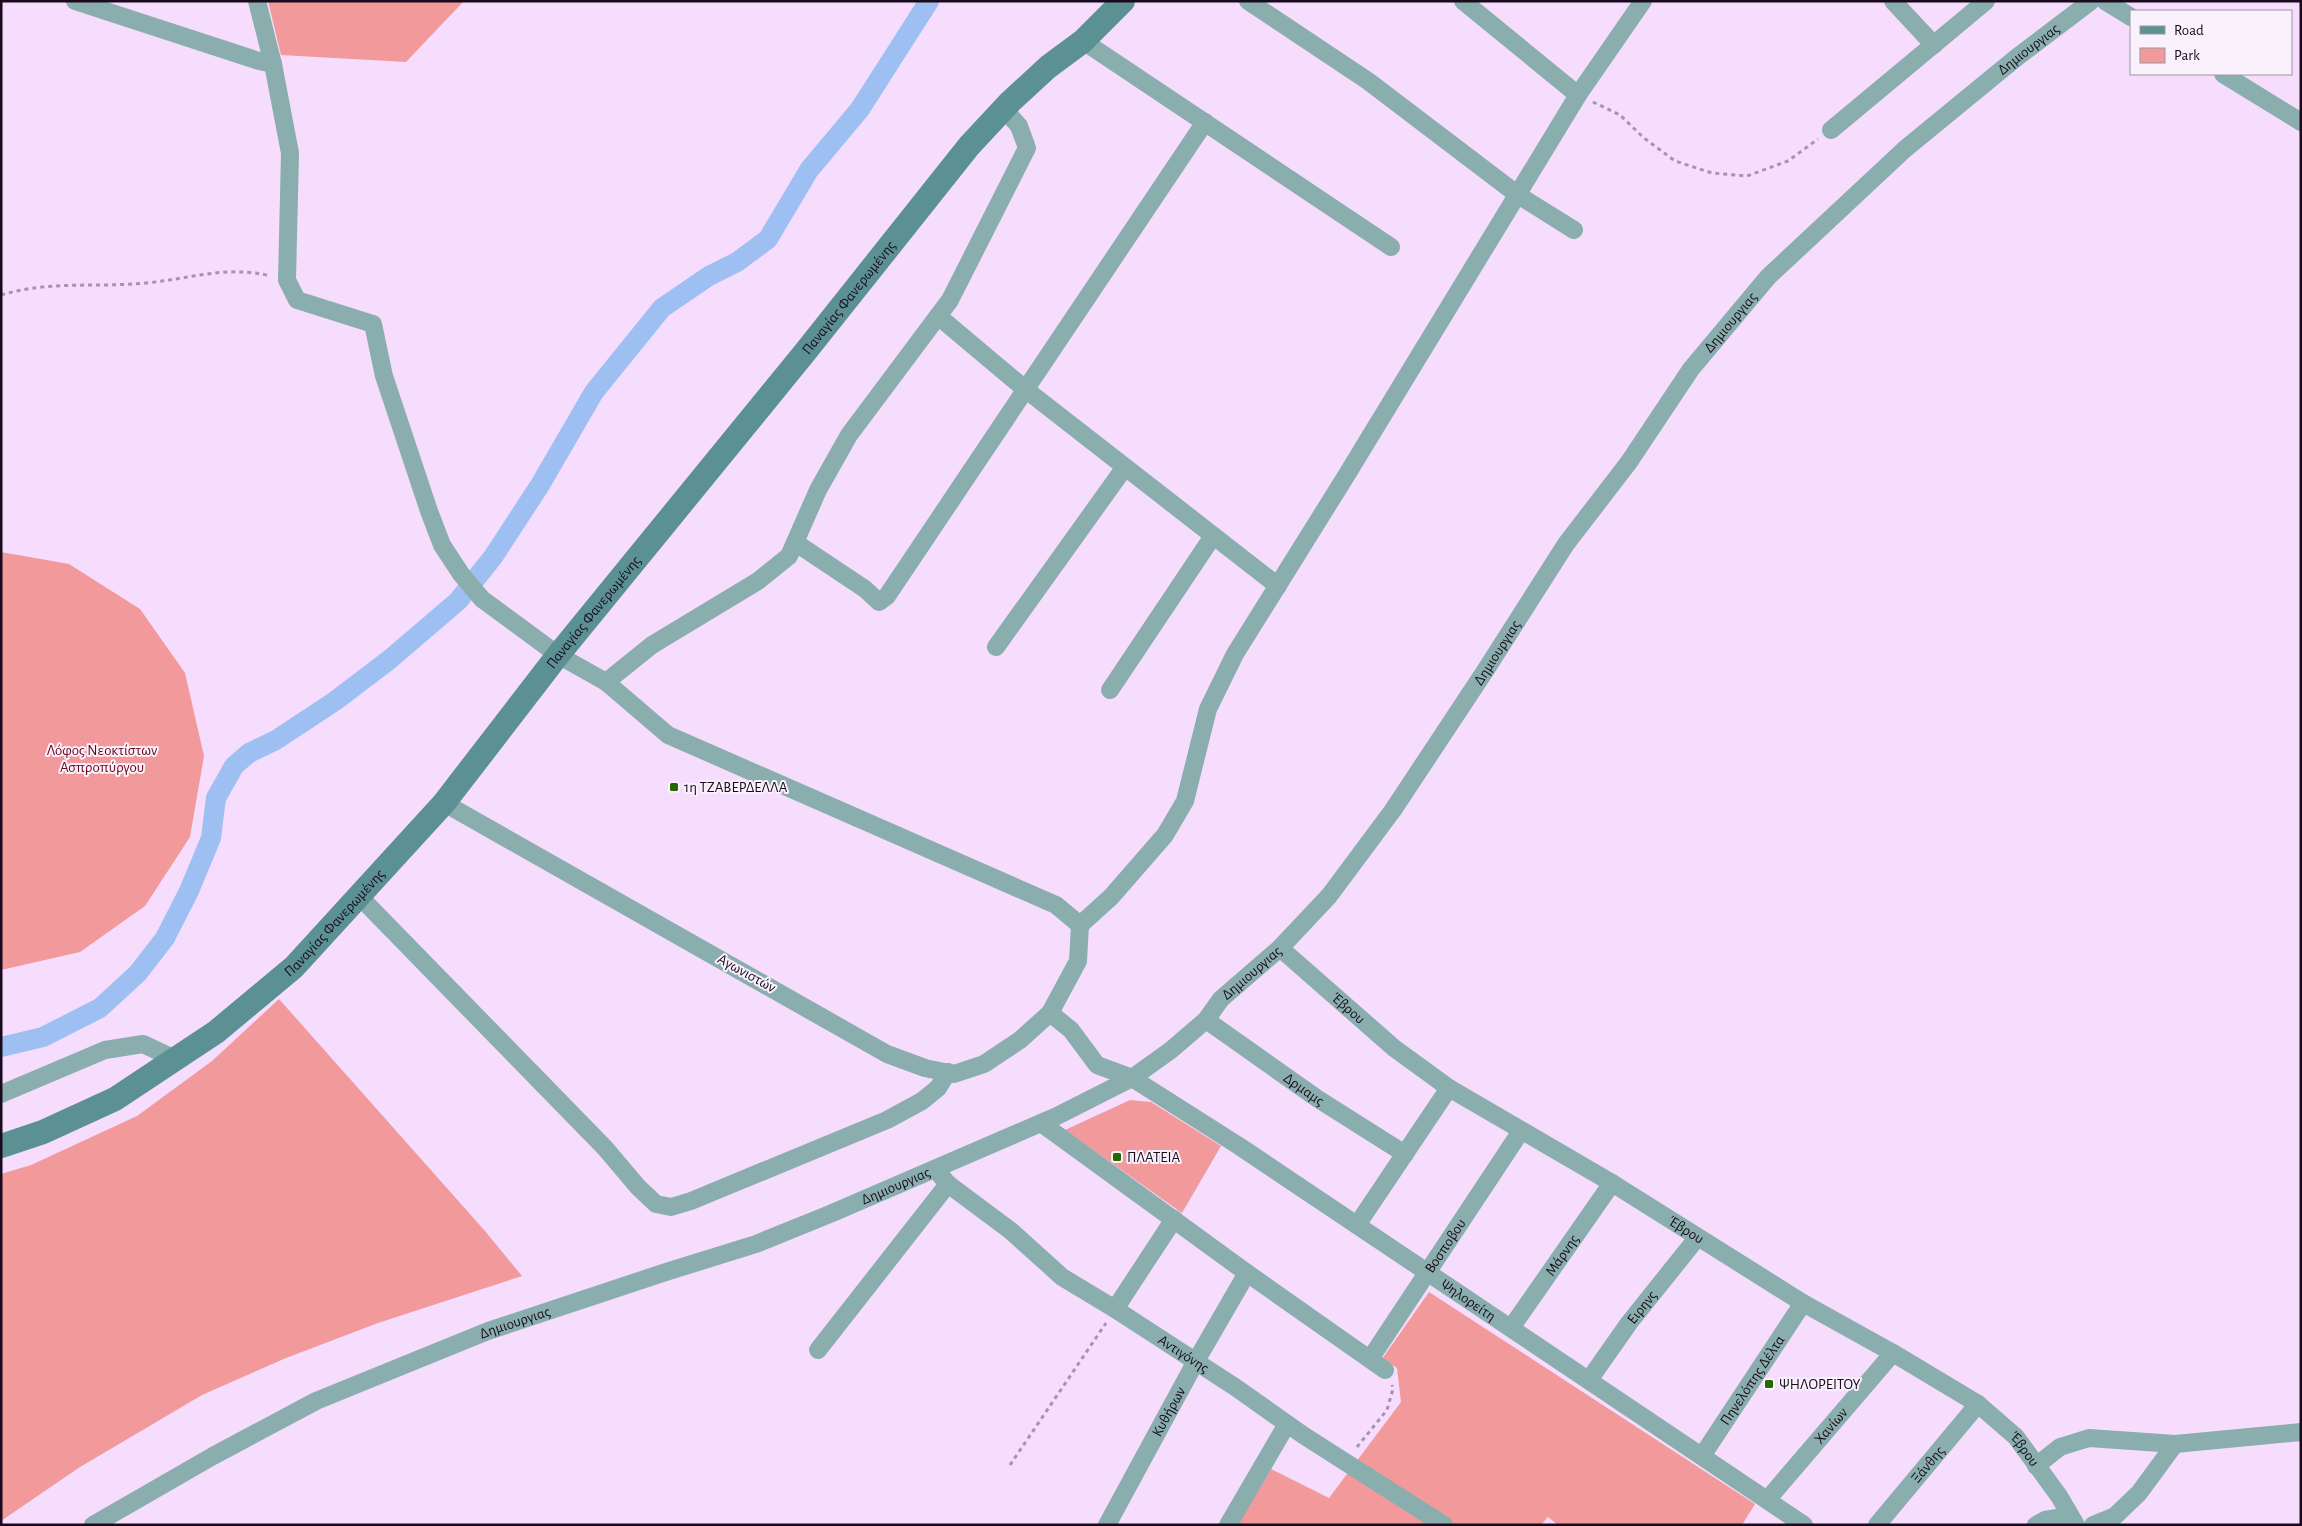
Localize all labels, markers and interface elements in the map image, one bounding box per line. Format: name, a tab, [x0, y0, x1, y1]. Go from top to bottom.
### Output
legend	[2130, 10, 2292, 75]
street label: Δημιουργιας	[1995, 21, 2062, 78]
text: Road	[2174, 23, 2204, 38]
text: Park	[2174, 48, 2200, 63]
street label: Παναγίας Φανερωμένης	[799, 238, 899, 357]
street label: Δημιουργιας	[1701, 289, 1760, 355]
street label: Παναγίας Φανερωμένης	[544, 553, 644, 671]
street label: Δημιουργιας	[1471, 618, 1523, 688]
park label: Λόφος Νεοκτίστων Ασπροπύργου	[47, 743, 157, 775]
place label: 1η ΤΖΑΒΕΡΔΕΛΛΑ	[684, 780, 788, 795]
marker: 1η ΤΖΑΒΕΡΔΕΛΛΑ	[668, 781, 680, 793]
street label: Παναγίας Φανερωμένης	[282, 866, 388, 980]
street label: Δημιουργιας	[1219, 943, 1285, 1003]
street label: Αγωνιστών	[715, 951, 778, 996]
street label: Έβρου	[1329, 990, 1368, 1027]
street label: Δρμαμς	[1281, 1070, 1327, 1109]
place label: ΠΛΑΤΕΙΑ	[1127, 1150, 1181, 1165]
marker: ΠΛΑΤΕΙΑ	[1111, 1151, 1123, 1163]
street label: Δημιουργιας	[859, 1165, 933, 1208]
street label: Έβρου	[1666, 1213, 1706, 1247]
street label: Βοσποβου	[1422, 1216, 1469, 1276]
street label: Μάρνης	[1543, 1232, 1582, 1279]
street label: Ψηλορείτη	[1438, 1277, 1498, 1324]
street label: Ειρηνς	[1624, 1288, 1660, 1327]
street label: Δημιουργιας	[477, 1304, 552, 1342]
street label: Αντιγόνης	[1155, 1332, 1212, 1376]
street label: Πηνελόπης Δέλτα	[1718, 1333, 1788, 1428]
place label: ΨΗΛΟΡΕΙΤΟΥ	[1779, 1377, 1861, 1392]
marker: ΨΗΛΟΡΕΙΤΟΥ	[1763, 1378, 1775, 1390]
street label: Κυθήρων	[1149, 1385, 1188, 1439]
street label: Χανίων	[1812, 1405, 1851, 1447]
street label: Έβρου	[2007, 1429, 2042, 1469]
street label: Ξάνθης	[1908, 1443, 1948, 1486]

